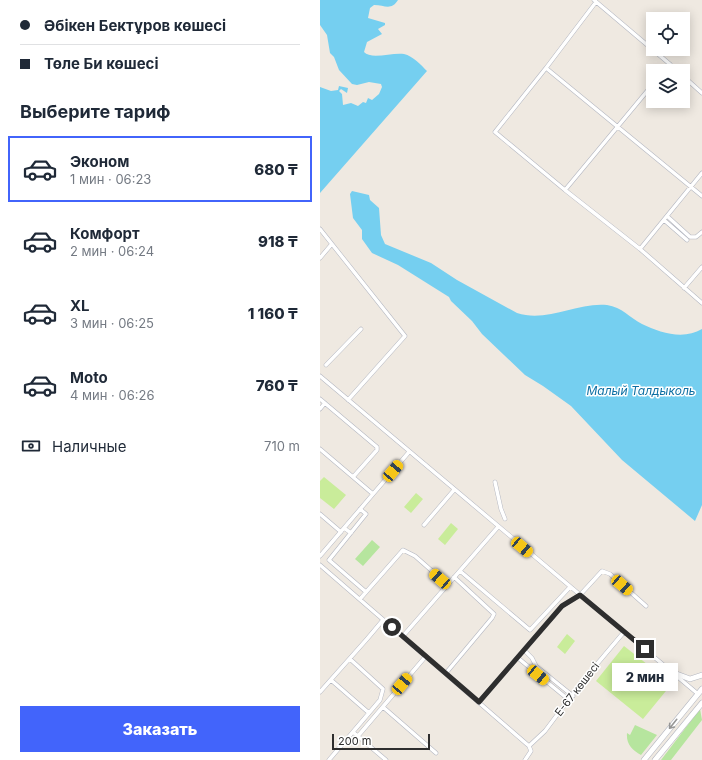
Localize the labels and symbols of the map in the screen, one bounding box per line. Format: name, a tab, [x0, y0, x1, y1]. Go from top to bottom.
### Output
water label: Малый Талдыколь	[586, 383, 696, 398]
car	[381, 458, 405, 484]
car	[509, 535, 535, 559]
car	[427, 567, 453, 591]
car	[609, 573, 635, 597]
route start	[383, 618, 401, 636]
route end	[636, 640, 654, 658]
street label: Е-67 көшесі	[552, 659, 602, 719]
car	[525, 663, 551, 687]
callout: 2 мин	[612, 663, 678, 691]
car	[390, 671, 414, 697]
one-way arrow	[669, 719, 678, 729]
scale bar	[332, 732, 430, 751]

